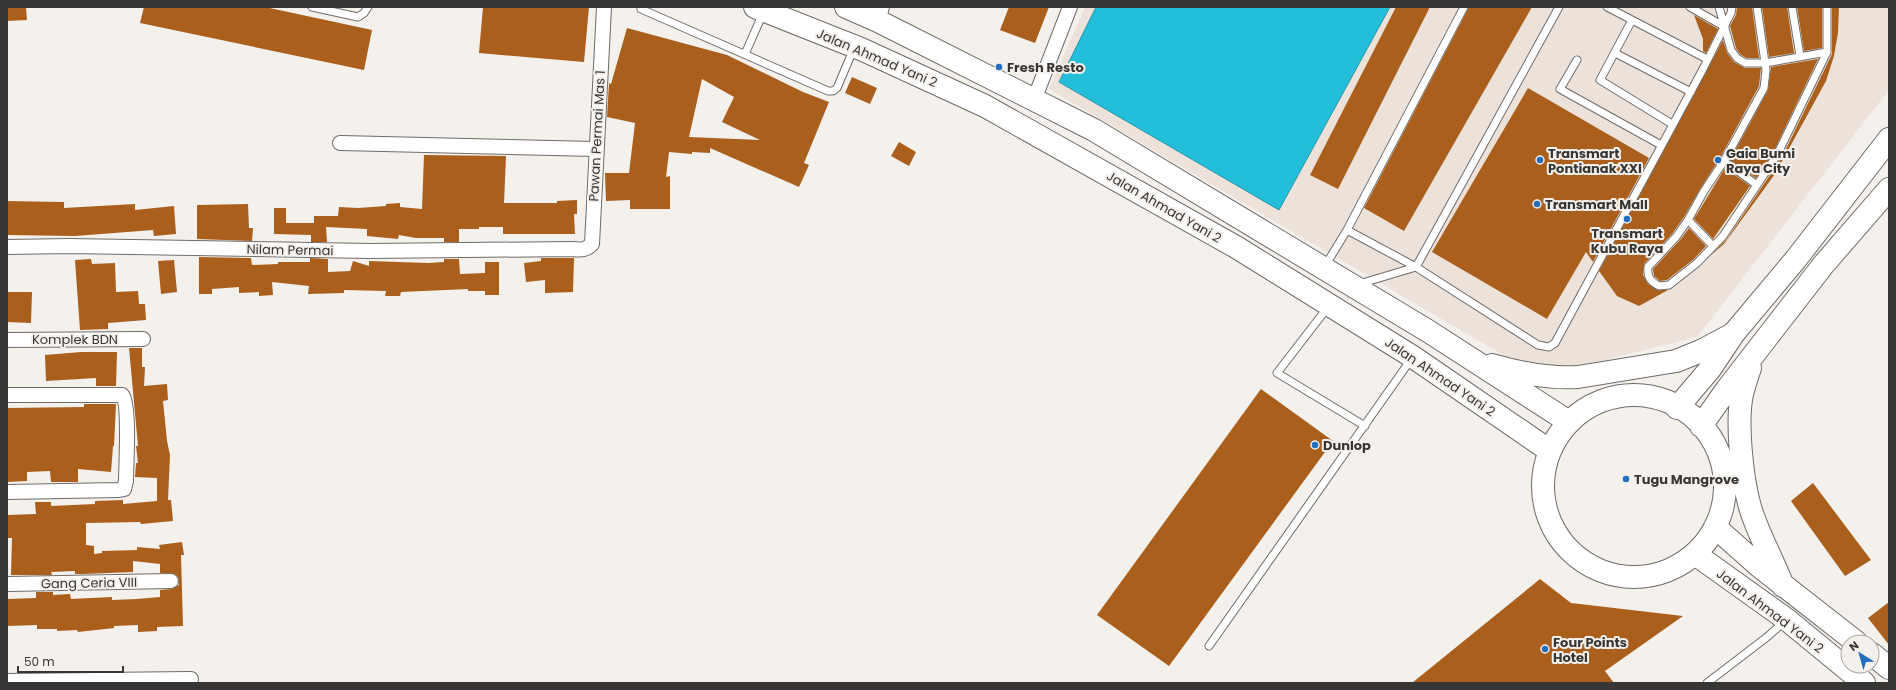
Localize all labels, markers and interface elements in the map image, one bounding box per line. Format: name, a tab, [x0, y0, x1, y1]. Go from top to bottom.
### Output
street label: Jalan Ahmad Yani 2	[814, 24, 940, 92]
place label: Fresh Resto	[1007, 58, 1084, 77]
marker: Fresh Resto	[994, 62, 1004, 72]
street label: Pawan Permai Mas 1	[584, 70, 610, 202]
place label: Transmart Pontianak XXI	[1548, 144, 1642, 178]
place label: Gaia Bumi Raya City	[1726, 144, 1795, 178]
marker: Transmart Pontianak XXI	[1535, 155, 1545, 165]
marker: Gaia Bumi Raya City	[1713, 155, 1723, 165]
street label: Jalan Ahmad Yani 2	[1103, 166, 1225, 248]
place label: Transmart Mall	[1545, 195, 1648, 214]
marker: Transmart Mall	[1532, 199, 1542, 209]
marker: Transmart Kubu Raya	[1622, 214, 1632, 224]
place label: Transmart Kubu Raya	[1591, 224, 1663, 258]
street label: Nilam Permai	[246, 240, 334, 260]
street label: Komplek BDN	[32, 330, 118, 349]
street label: Jalan Ahmad Yani 2	[1381, 333, 1499, 421]
place label: Dunlop	[1323, 436, 1371, 455]
marker: Dunlop	[1310, 440, 1320, 450]
place label: Tugu Mangrove	[1634, 470, 1739, 489]
marker: Tugu Mangrove	[1621, 474, 1631, 484]
street label: Jalan Ahmad Yani 2	[1712, 564, 1828, 658]
street label: Gang Ceria VIII	[41, 573, 137, 593]
place label: Four Points Hotel	[1553, 633, 1627, 667]
north arrow	[1840, 634, 1880, 674]
text: N	[1846, 637, 1862, 655]
marker: Four Points Hotel	[1540, 644, 1550, 654]
scale bar	[18, 648, 123, 674]
text: 50 m	[24, 653, 55, 670]

